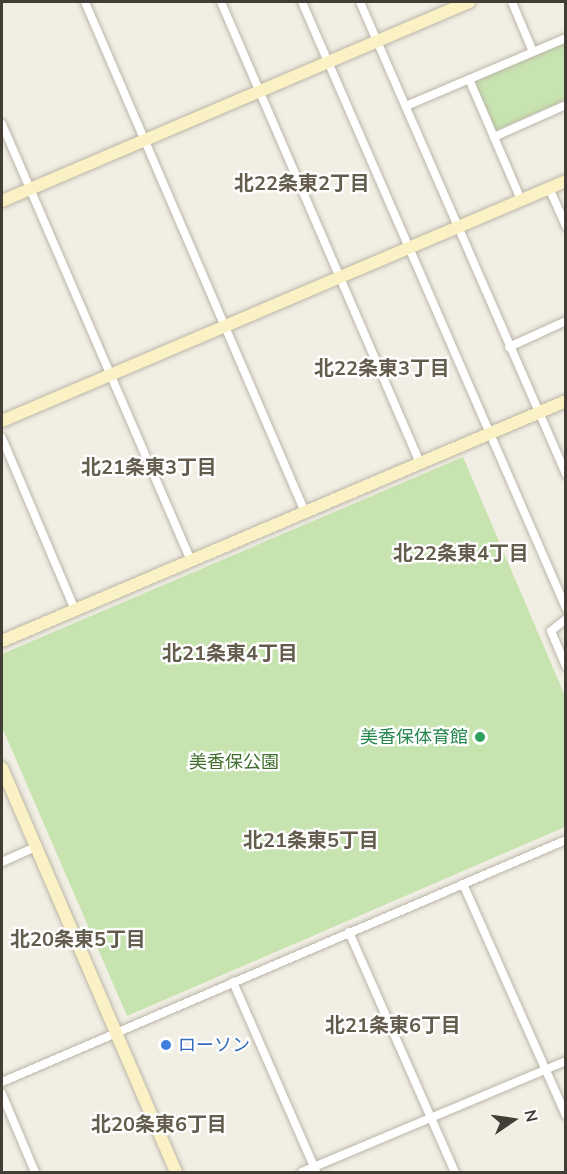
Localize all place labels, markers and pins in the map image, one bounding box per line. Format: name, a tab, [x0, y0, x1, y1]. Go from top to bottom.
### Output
place label: 美香保体育館	[360, 726, 468, 748]
marker: 美香保体育館	[473, 730, 487, 744]
place label: ローソン	[178, 1034, 250, 1056]
marker: ローソン	[159, 1038, 173, 1052]

